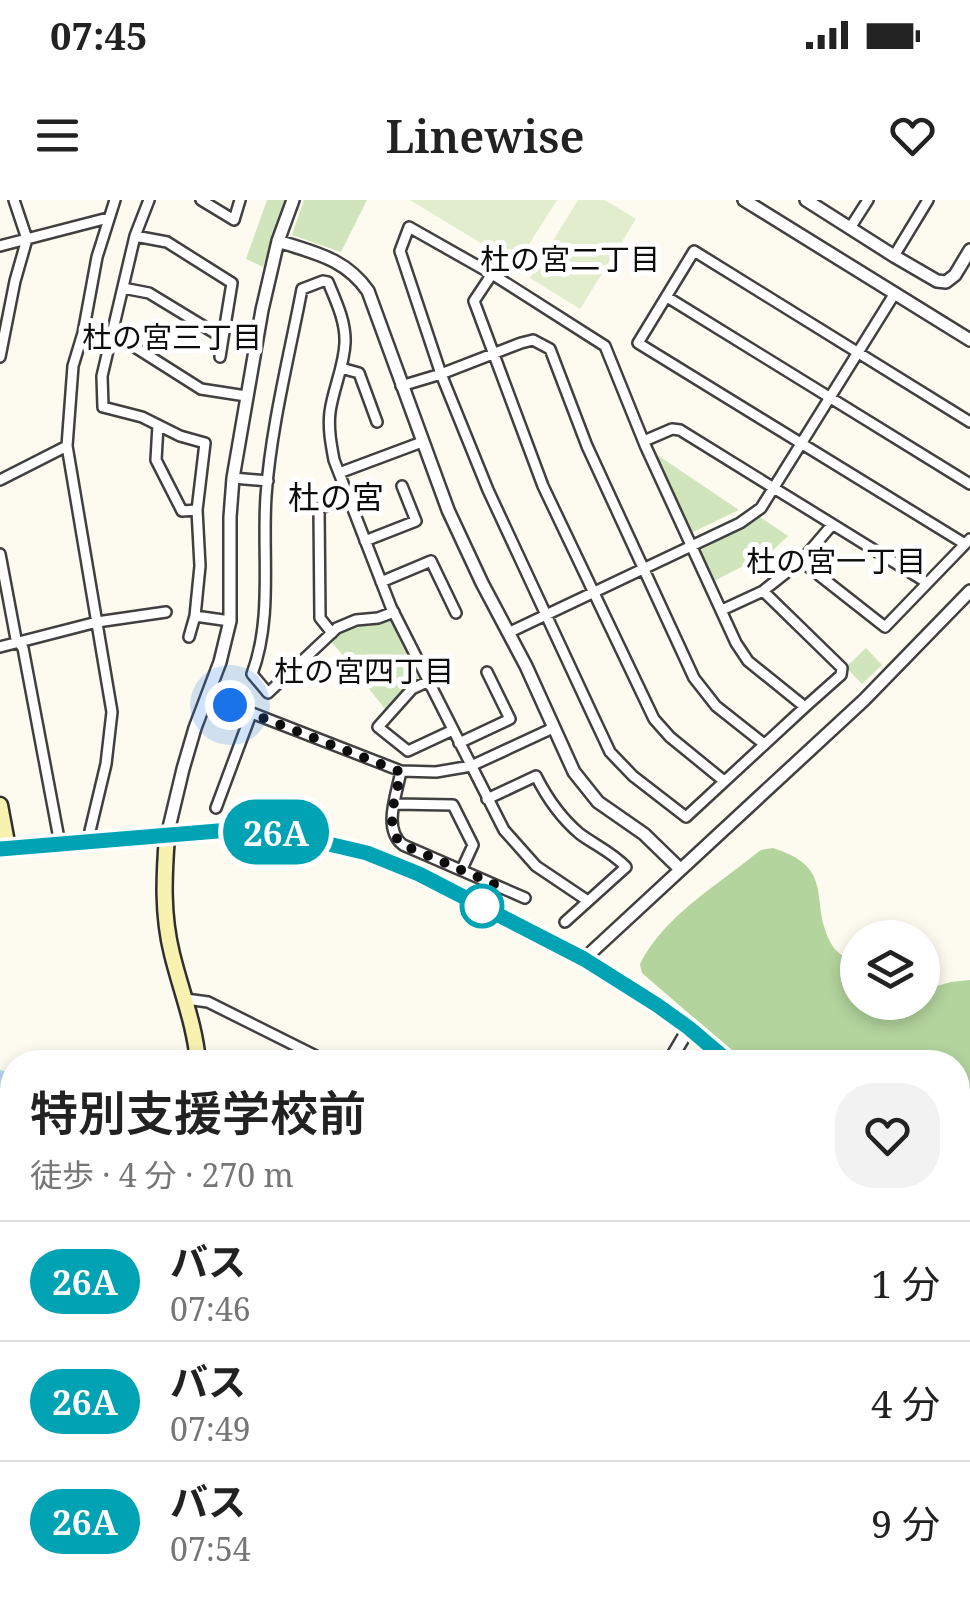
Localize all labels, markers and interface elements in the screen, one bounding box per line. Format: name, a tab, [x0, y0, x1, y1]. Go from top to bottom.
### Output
text: 07:45	[50, 9, 147, 61]
text: Linewise	[385, 105, 585, 166]
icon: menu	[30, 108, 85, 163]
icon: heart	[885, 108, 940, 163]
district label: 杜の宮二丁目	[480, 238, 660, 279]
district label: 杜の宮三丁目	[82, 316, 262, 357]
district label: 杜の宮	[288, 475, 384, 518]
district label: 杜の宮一丁目	[746, 540, 926, 581]
district label: 杜の宮四丁目	[274, 650, 454, 691]
your location	[205, 680, 255, 730]
line badge: 26A	[218, 800, 334, 864]
text: 26A	[243, 809, 309, 856]
unlabelled marker	[461, 885, 503, 927]
map controls	[840, 920, 940, 1020]
button: layers	[840, 920, 940, 1020]
text: 特別支援学校前	[30, 1080, 366, 1145]
button: heart	[835, 1083, 940, 1188]
text: 徒歩 · 4 分 · 270 m	[30, 1153, 294, 1196]
text: バス	[170, 1235, 246, 1287]
text: 1 分	[871, 1257, 940, 1309]
text: 26A	[52, 1258, 118, 1305]
text: 07:46	[170, 1287, 251, 1330]
text: バス	[170, 1355, 246, 1407]
text: 4 分	[871, 1377, 940, 1429]
text: 26A	[52, 1378, 118, 1425]
text: 07:49	[170, 1407, 251, 1450]
text: バス	[170, 1475, 246, 1527]
text: 9 分	[871, 1497, 940, 1549]
text: 26A	[52, 1498, 118, 1545]
text: 07:54	[170, 1527, 251, 1570]

